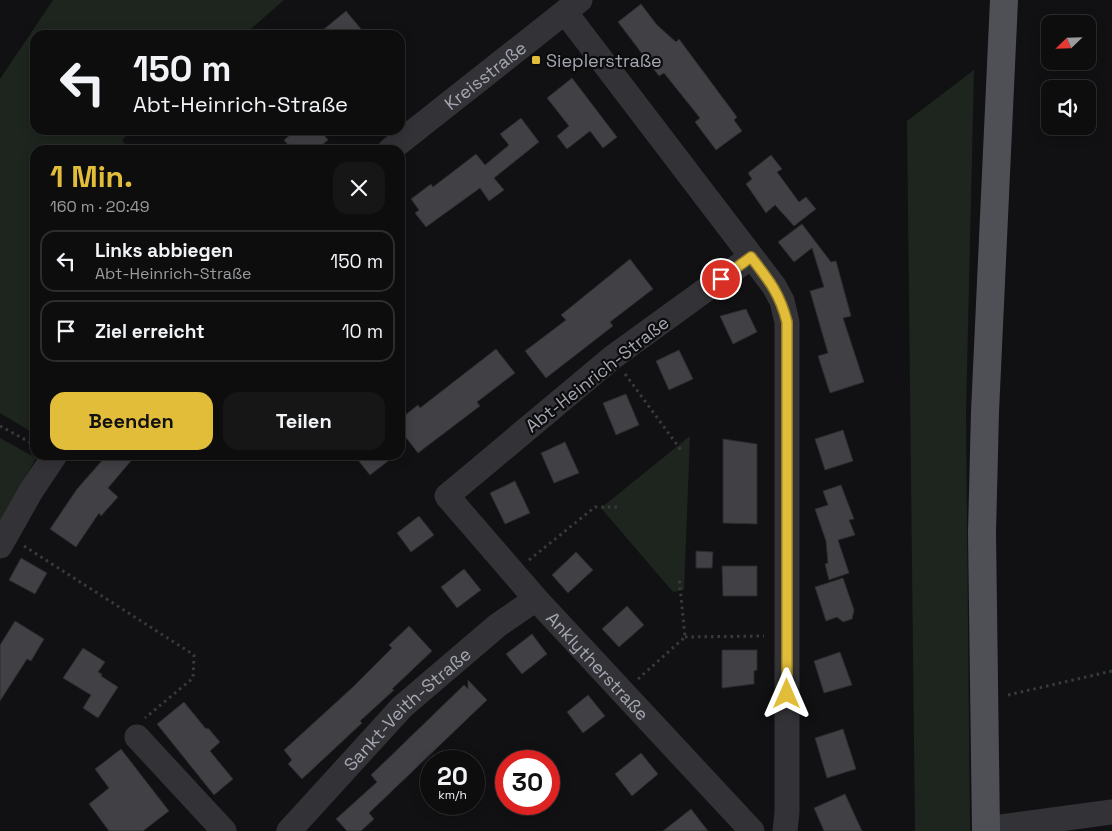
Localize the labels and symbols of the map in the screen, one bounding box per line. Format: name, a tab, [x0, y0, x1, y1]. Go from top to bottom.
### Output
north arrow	[1041, 15, 1096, 70]
street label: Kreisstraße	[439, 36, 531, 115]
place label: Sieplerstraße	[546, 49, 662, 72]
marker: Sieplerstraße	[530, 54, 542, 66]
pin	[700, 258, 742, 300]
street label: Abt-Heinrich-Straße	[521, 311, 673, 437]
street label: Anklytherstraße	[542, 606, 654, 725]
street label: Sankt-Veith-Straße	[338, 642, 475, 775]
position arrow	[760, 667, 812, 719]
speed limit sign: 30	[495, 750, 560, 815]

